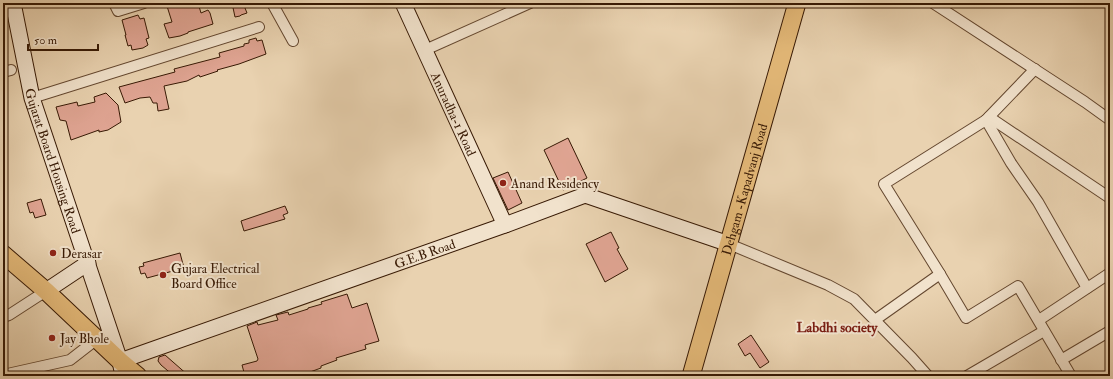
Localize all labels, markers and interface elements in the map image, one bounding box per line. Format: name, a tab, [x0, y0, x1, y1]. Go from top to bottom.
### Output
scale bar	[28, 26, 98, 52]
text: 50 m	[34, 33, 58, 48]
street label: Anuradha-1 Road	[426, 69, 479, 159]
street label: Gujarat Board Housing Road	[21, 87, 84, 236]
street label: Dehgam -Kapadvanj Road	[719, 121, 771, 257]
place label: Anand Residency	[510, 176, 599, 193]
marker: Anand Residency	[498, 178, 508, 188]
street label: G.E.B Road	[392, 236, 458, 273]
place label: Derasar	[61, 246, 102, 262]
marker: Derasar	[48, 248, 58, 258]
place label: Gujara Electrical Board Office	[171, 261, 260, 292]
marker: Gujara Electrical Board Office	[158, 270, 168, 280]
district label: Labdhi society	[796, 319, 878, 337]
place label: Jay Bhole	[59, 331, 109, 348]
marker: Jay Bhole	[47, 333, 57, 343]

